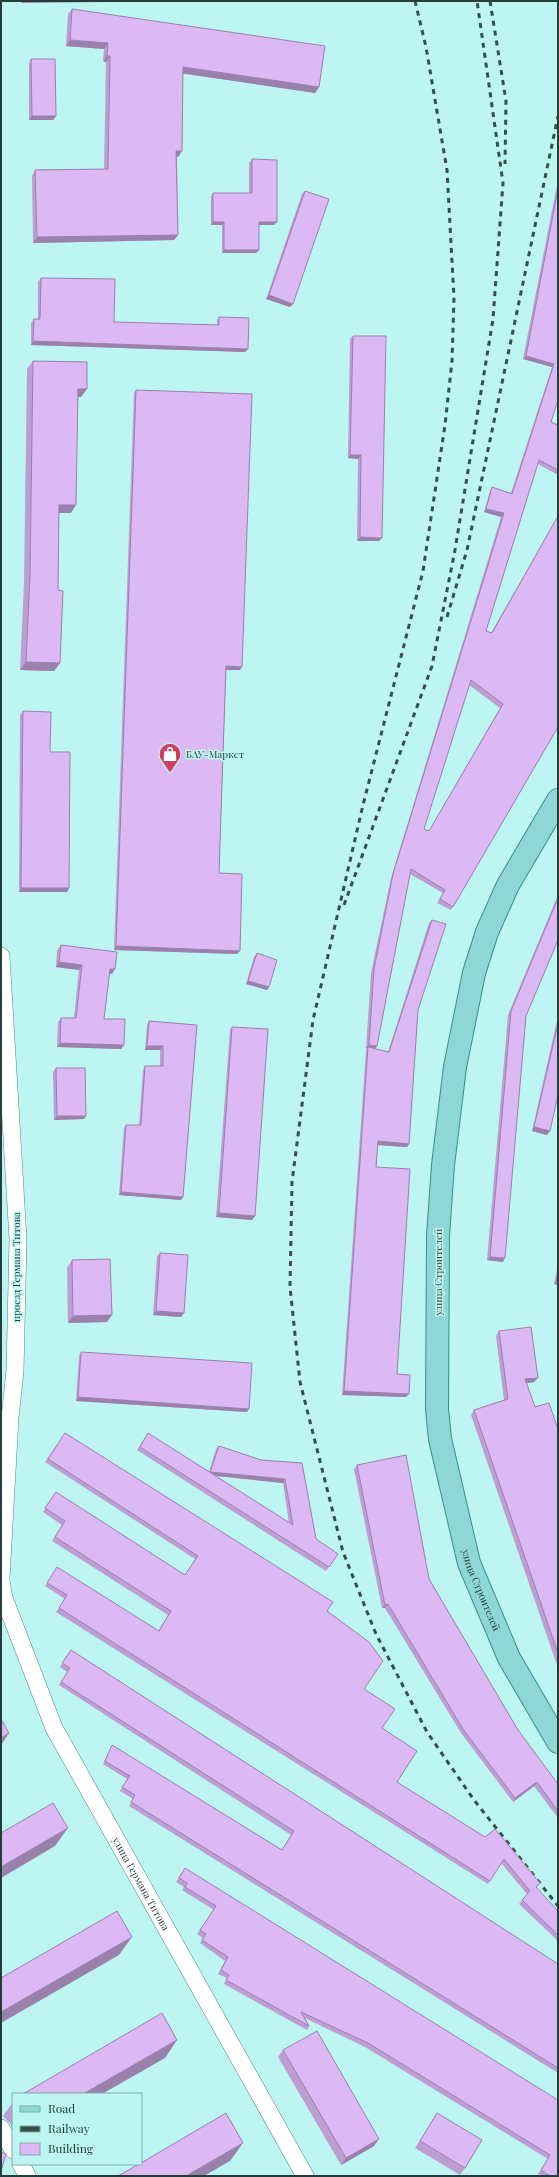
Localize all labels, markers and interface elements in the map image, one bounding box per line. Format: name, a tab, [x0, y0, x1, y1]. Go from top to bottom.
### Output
shop icon: БАУ-Маркет	[157, 741, 183, 774]
place label: БАУ-Маркет	[186, 747, 245, 761]
street label: проезд Германа Титова	[9, 1212, 23, 1322]
street label: улица Строителей	[431, 1229, 445, 1316]
street label: улица Строителей	[459, 1547, 504, 1633]
street label: улица Германа Титова	[109, 1834, 173, 1933]
legend	[12, 2093, 142, 2165]
text: Road	[48, 2100, 75, 2116]
text: Railway	[48, 2120, 90, 2136]
text: Building	[48, 2140, 94, 2156]

